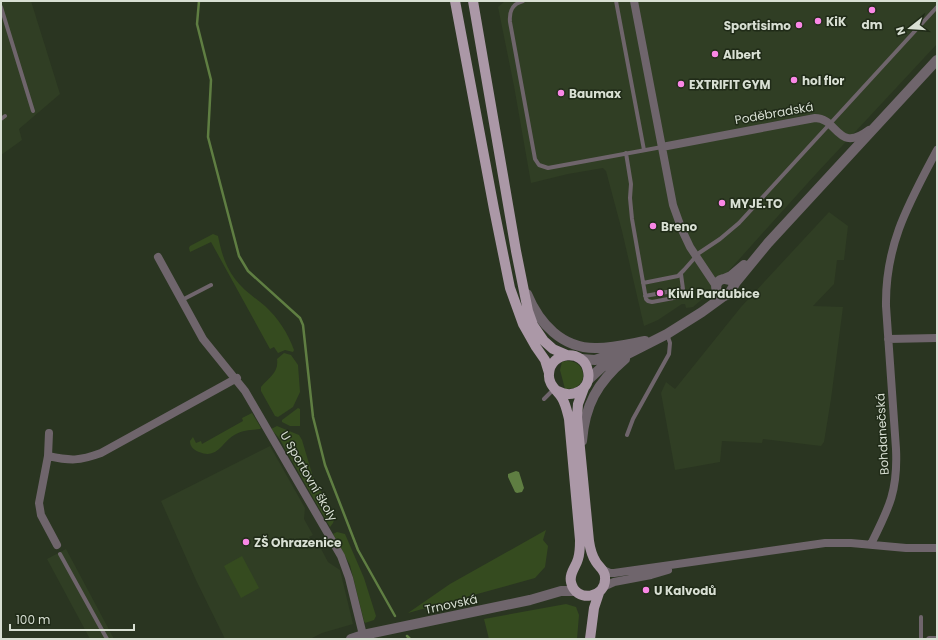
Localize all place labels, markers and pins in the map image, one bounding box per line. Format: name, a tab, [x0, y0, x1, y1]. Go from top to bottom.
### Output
marker: dm	[867, 5, 877, 15]
place label: KiK	[826, 13, 847, 30]
marker: KiK	[813, 16, 823, 26]
place label: dm	[862, 16, 883, 33]
place label: Sportisimo	[724, 17, 791, 34]
marker: Sportisimo	[794, 20, 804, 30]
place label: Albert	[723, 46, 761, 63]
marker: Albert	[710, 49, 720, 59]
place label: hol flor	[802, 72, 844, 89]
marker: hol flor	[789, 75, 799, 85]
place label: EXTRIFIT GYM	[689, 76, 770, 93]
marker: EXTRIFIT GYM	[676, 79, 686, 89]
place label: Baumax	[569, 85, 622, 102]
marker: Baumax	[556, 88, 566, 98]
place label: MYJE.TO	[730, 195, 783, 212]
marker: MYJE.TO	[717, 198, 727, 208]
place label: Breno	[661, 218, 698, 235]
marker: Breno	[648, 221, 658, 231]
place label: Kiwi Pardubice	[668, 285, 760, 302]
marker: Kiwi Pardubice	[655, 288, 665, 298]
place label: ZŠ Ohrazenice	[254, 534, 342, 551]
marker: ZŠ Ohrazenice	[241, 537, 251, 547]
place label: U Kalvodů	[654, 582, 716, 599]
marker: U Kalvodů	[641, 585, 651, 595]

